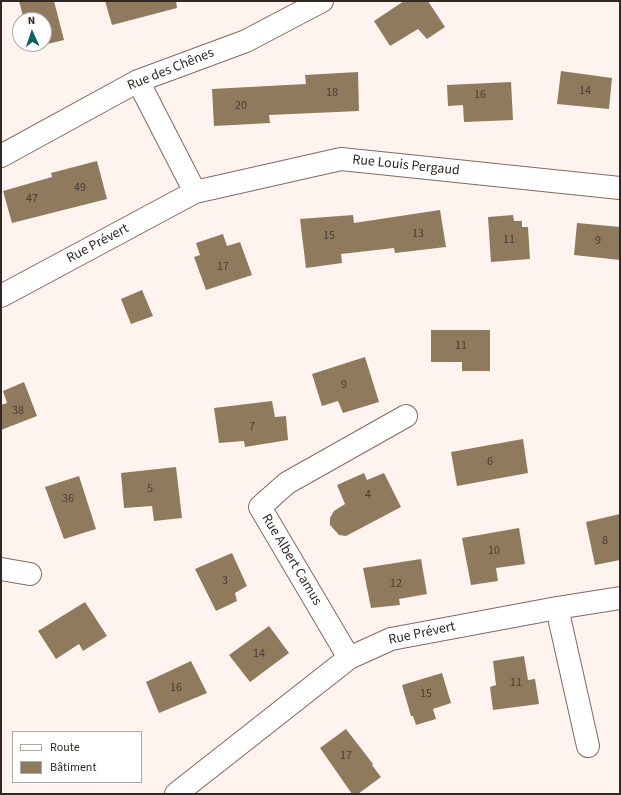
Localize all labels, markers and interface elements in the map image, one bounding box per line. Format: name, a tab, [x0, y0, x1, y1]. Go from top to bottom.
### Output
north arrow	[12, 12, 52, 52]
text: N	[27, 13, 35, 28]
street label: Rue des Chênes	[125, 45, 217, 95]
house number: 14	[579, 84, 591, 98]
house number: 18	[326, 86, 338, 100]
house number: 16	[474, 88, 486, 102]
house number: 20	[235, 99, 247, 113]
street label: Rue Louis Pergaud	[352, 152, 460, 180]
house number: 49	[74, 181, 86, 195]
house number: 47	[26, 192, 38, 206]
street label: Rue Prévert	[64, 221, 132, 267]
house number: 13	[412, 227, 424, 241]
house number: 15	[323, 229, 335, 243]
house number: 11	[503, 233, 515, 247]
house number: 9	[595, 234, 601, 248]
house number: 17	[217, 260, 229, 274]
house number: 11	[455, 339, 467, 353]
house number: 9	[341, 378, 347, 392]
house number: 38	[12, 404, 24, 418]
house number: 7	[249, 420, 255, 434]
house number: 6	[487, 455, 493, 469]
house number: 5	[147, 482, 153, 496]
house number: 4	[365, 488, 371, 502]
house number: 36	[62, 492, 74, 506]
street label: Rue Albert Camus	[257, 511, 325, 609]
house number: 8	[602, 534, 608, 548]
house number: 10	[488, 544, 500, 558]
house number: 3	[222, 574, 228, 588]
house number: 12	[390, 577, 402, 591]
street label: Rue Prévert	[387, 619, 457, 649]
house number: 14	[253, 647, 265, 661]
house number: 11	[510, 676, 522, 690]
house number: 16	[170, 681, 182, 695]
house number: 15	[420, 687, 432, 701]
legend	[12, 731, 142, 783]
text: Route	[50, 739, 80, 756]
house number: 17	[340, 749, 352, 763]
text: Bâtiment	[50, 759, 96, 776]

